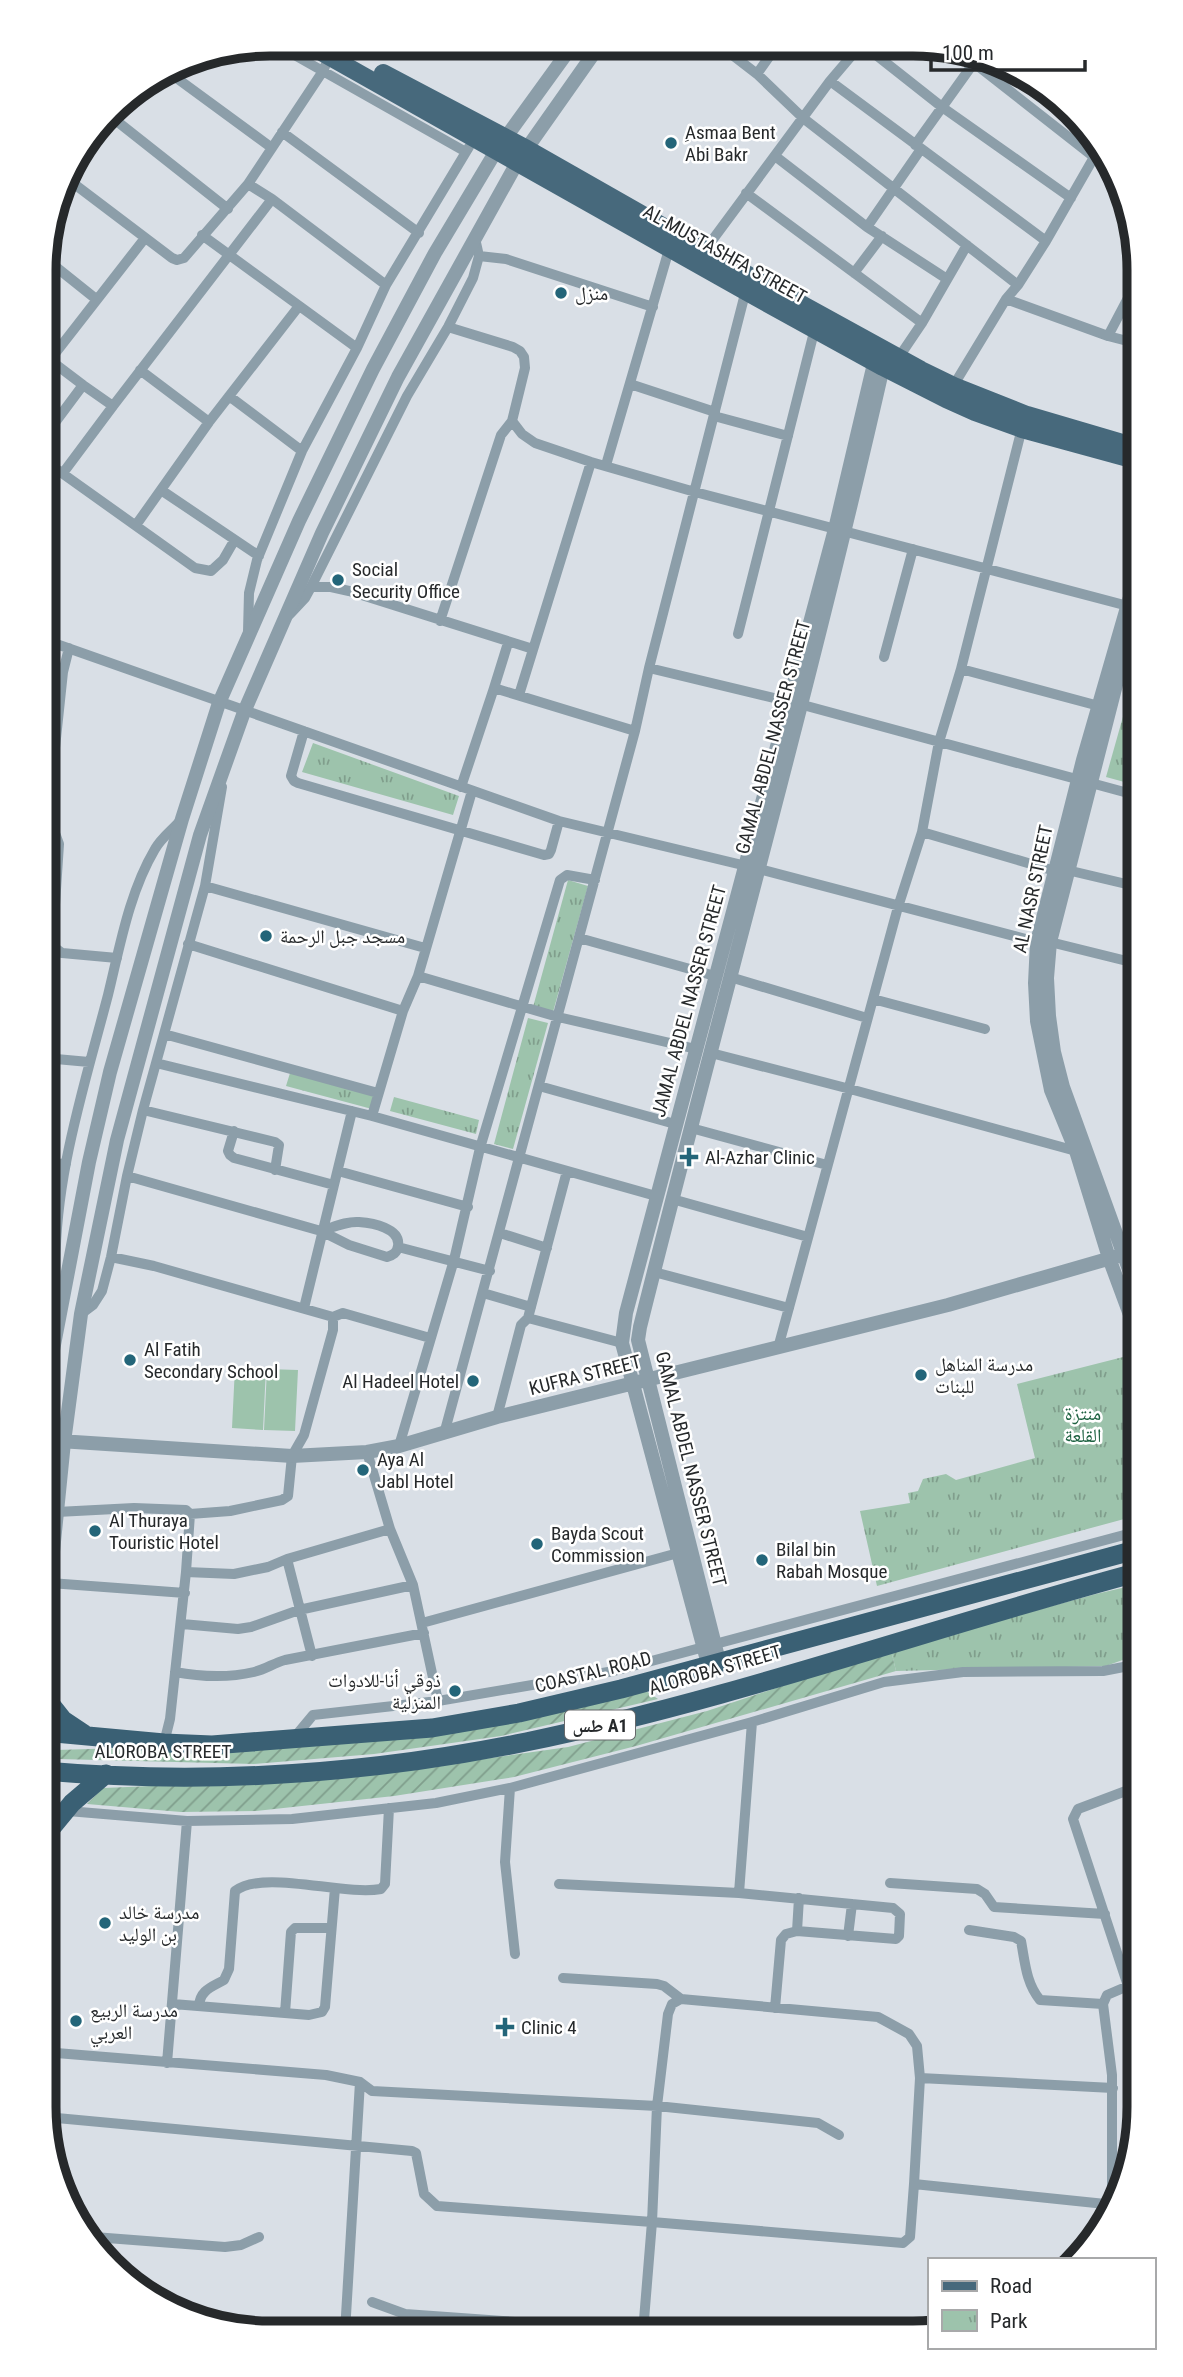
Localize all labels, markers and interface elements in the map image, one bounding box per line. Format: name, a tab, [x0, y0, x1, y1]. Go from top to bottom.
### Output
scale bar	[931, 28, 1085, 72]
text: 100 m	[942, 41, 994, 65]
place label: ِAsmaa Bent Abi Bakr	[685, 121, 776, 166]
marker: ِAsmaa Bent Abi Bakr	[663, 135, 679, 151]
street label: AL-MUSTASHFA STREET	[639, 200, 811, 308]
place label: منزل	[575, 282, 608, 305]
marker: منزل	[553, 285, 569, 301]
place label: Social Security Office	[352, 558, 460, 603]
marker: Social Security Office	[330, 572, 346, 588]
street label: GAMAL ABDEL NASSER STREET	[731, 617, 815, 857]
street label: AL NASR STREET	[1008, 823, 1058, 955]
street label: JAMAL ABDEL NASSER STREET	[647, 882, 731, 1119]
place label: مسجد جبل الرحمة	[280, 925, 405, 948]
marker: مسجد جبل الرحمة	[258, 928, 274, 944]
place label: Al-Azhar Clinic	[705, 1146, 815, 1169]
marker: Al-Azhar Clinic	[679, 1147, 699, 1167]
place label: Al Fatih Secondary School	[144, 1338, 278, 1383]
street label: GAMAL ABDEL NASSER STREET	[651, 1349, 731, 1589]
street label: KUFRA STREET	[527, 1350, 643, 1400]
marker: Al Fatih Secondary School	[122, 1352, 138, 1368]
place label: مدرسة المناهل للبنات	[935, 1353, 1033, 1398]
marker: مدرسة المناهل للبنات	[913, 1367, 929, 1383]
place label: Al Hadeel Hotel	[342, 1370, 459, 1393]
marker: Al Hadeel Hotel	[465, 1373, 481, 1389]
park label: منتزة القلعة	[1064, 1402, 1102, 1447]
place label: Aya Al Jabl Hotel	[377, 1448, 454, 1493]
marker: Aya Al Jabl Hotel	[355, 1462, 371, 1478]
place label: Al Thuraya Touristic Hotel	[109, 1509, 219, 1554]
place label: Bayda Scout Commission	[551, 1522, 645, 1567]
marker: Al Thuraya Touristic Hotel	[87, 1523, 103, 1539]
marker: Bayda Scout Commission	[529, 1536, 545, 1552]
place label: Bilal bin Rabah Mosque	[776, 1538, 887, 1583]
marker: Bilal bin Rabah Mosque	[754, 1552, 770, 1568]
street label: ALOROBA STREET	[646, 1640, 784, 1700]
street label: COASTAL ROAD	[532, 1646, 654, 1698]
place label: ذوقي أنا-للادوات المنزلية	[328, 1669, 441, 1714]
marker: ذوقي أنا-للادوات المنزلية	[447, 1683, 463, 1699]
road number: طس A1	[565, 1710, 635, 1740]
street label: ALOROBA STREET	[95, 1740, 232, 1763]
place label: مدرسة خالد بن الوليد	[119, 1901, 199, 1946]
marker: مدرسة خالد بن الوليد	[97, 1915, 113, 1931]
place label: مدرسة الربيع العربي	[90, 1999, 178, 2047]
marker: مدرسة الربيع العربي	[68, 2013, 84, 2029]
place label: Clinic 4	[521, 2016, 577, 2039]
marker: Clinic 4	[495, 2017, 515, 2037]
legend	[928, 2258, 1155, 2349]
text: Road	[990, 2274, 1032, 2298]
text: Park	[990, 2309, 1028, 2333]

